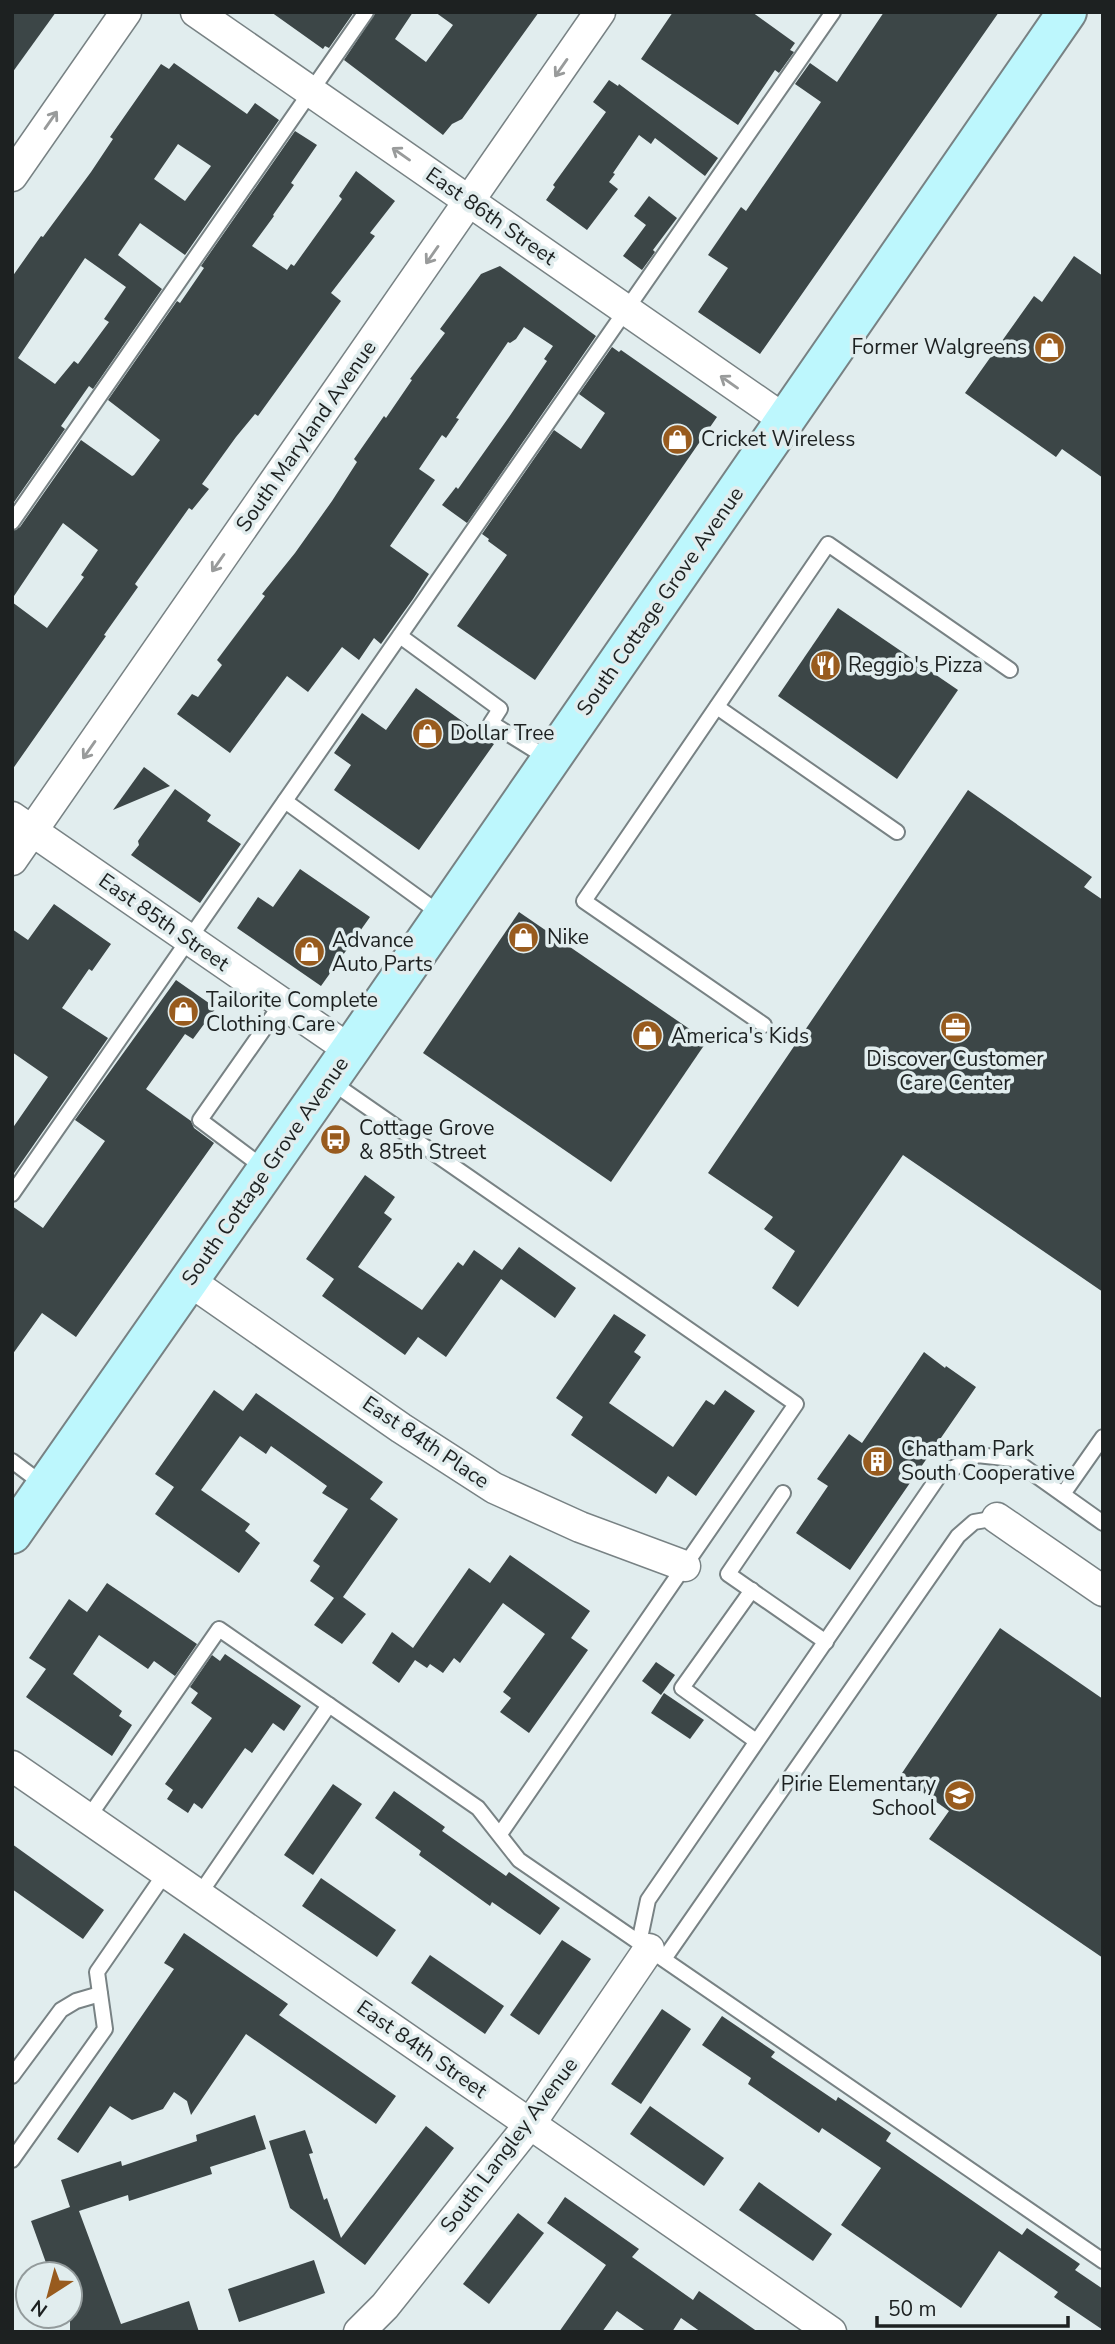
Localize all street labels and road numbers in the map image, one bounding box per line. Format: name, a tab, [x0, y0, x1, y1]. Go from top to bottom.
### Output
street label: East 86th Street	[420, 161, 562, 272]
street label: South Maryland Avenue	[229, 335, 383, 537]
street label: South Cottage Grove Avenue	[570, 481, 750, 721]
street label: East 85th Street	[93, 867, 235, 978]
street label: South Cottage Grove Avenue	[175, 1051, 355, 1291]
street label: East 84th Place	[357, 1389, 495, 1495]
street label: East 84th Street	[351, 1994, 493, 2105]
street label: South Langley Avenue	[434, 2052, 584, 2238]

